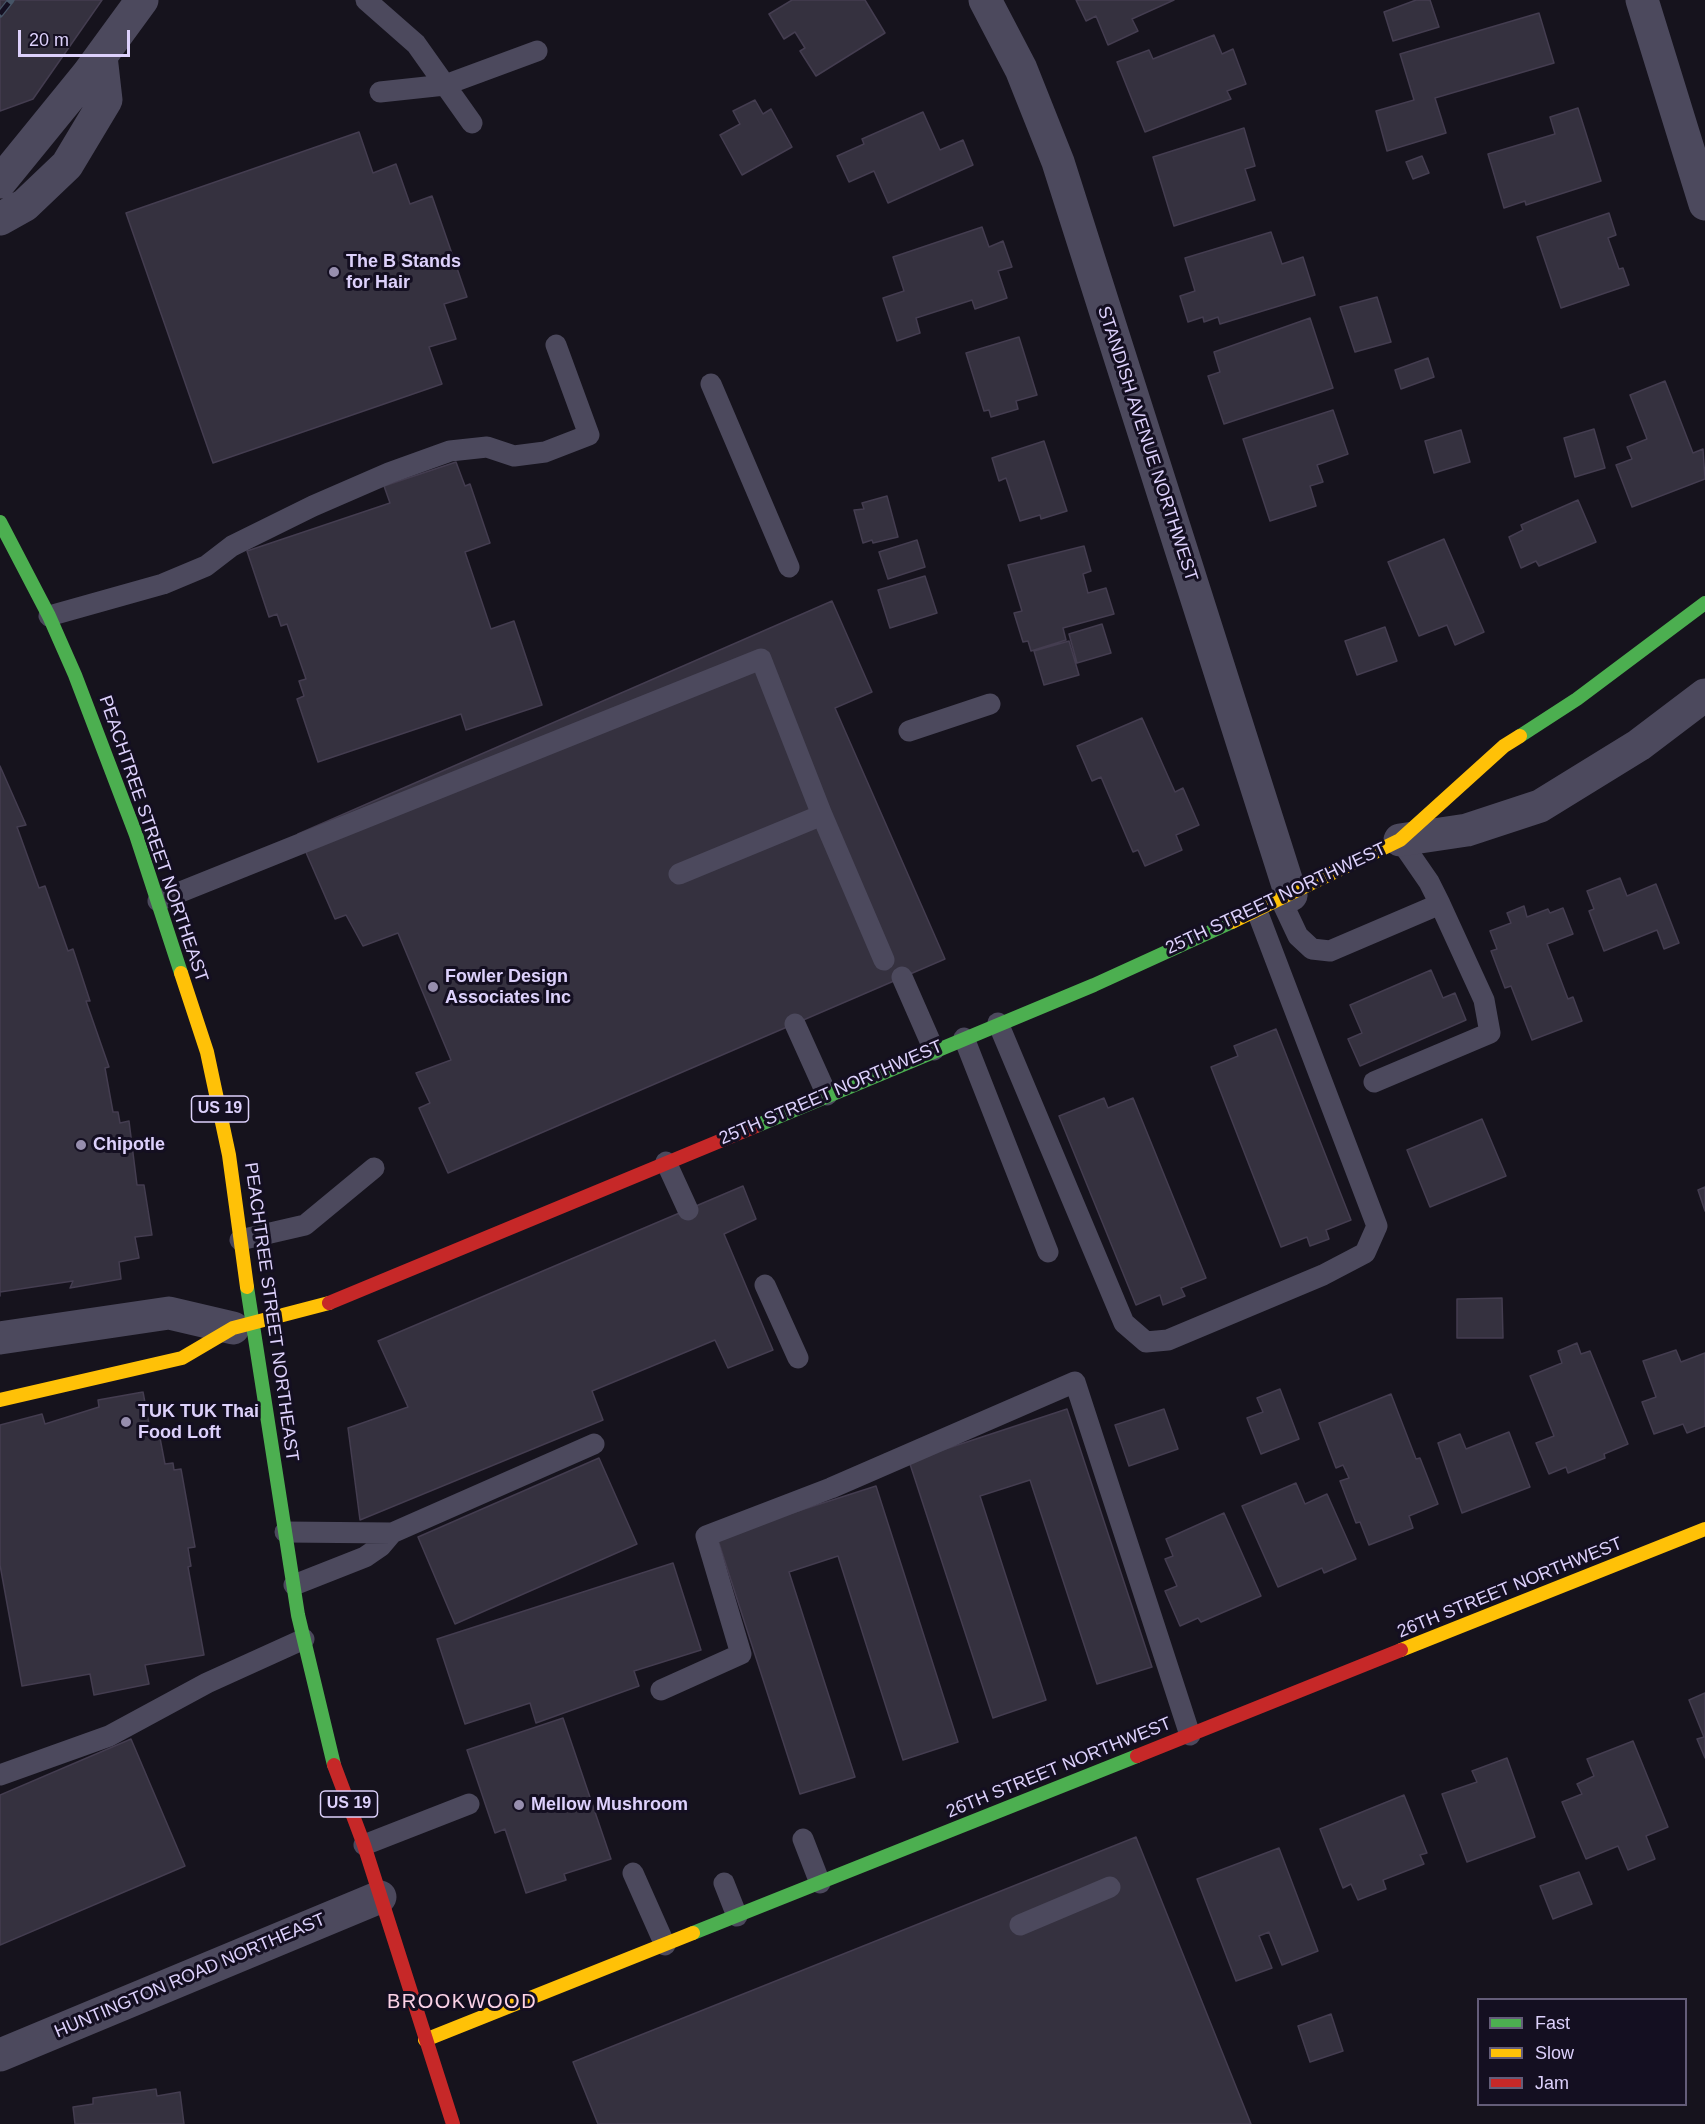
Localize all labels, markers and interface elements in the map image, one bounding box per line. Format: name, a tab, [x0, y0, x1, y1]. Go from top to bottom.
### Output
scale bar	[21, 18, 134, 56]
text: 20 m	[29, 30, 69, 50]
place label: The B Stands for Hair	[346, 251, 461, 294]
marker: The B Stands for Hair	[327, 265, 341, 279]
street label: STANDISH AVENUE NORTHWEST	[1092, 304, 1202, 584]
street label: PEACHTREE STREET NORTHEAST	[94, 693, 212, 985]
street label: 25TH STREET NORTHWEST	[1162, 838, 1390, 960]
place label: Fowler Design Associates Inc	[445, 966, 571, 1008]
marker: Fowler Design Associates Inc	[426, 980, 440, 994]
street label: 25TH STREET NORTHWEST	[716, 1036, 946, 1150]
road number: US 19	[192, 1096, 248, 1122]
place label: Chipotle	[93, 1134, 165, 1156]
marker: Chipotle	[74, 1138, 88, 1152]
street label: PEACHTREE STREET NORTHEAST	[239, 1161, 303, 1463]
place label: TUK TUK Thai Food Loft	[138, 1401, 259, 1444]
marker: TUK TUK Thai Food Loft	[119, 1415, 133, 1429]
street label: 26TH STREET NORTHWEST	[1394, 1533, 1626, 1643]
street label: 26TH STREET NORTHWEST	[943, 1713, 1175, 1823]
road number: US 19	[320, 1791, 378, 1817]
place label: Mellow Mushroom	[531, 1794, 688, 1816]
marker: Mellow Mushroom	[512, 1798, 526, 1812]
street label: HUNTINGTON ROAD NORTHEAST	[51, 1909, 329, 2043]
district label: BROOKWOOD	[387, 1990, 537, 2014]
legend	[1477, 1998, 1687, 2106]
text: Fast	[1535, 2013, 1570, 2033]
text: Slow	[1535, 2043, 1574, 2063]
text: Jam	[1535, 2073, 1569, 2093]

